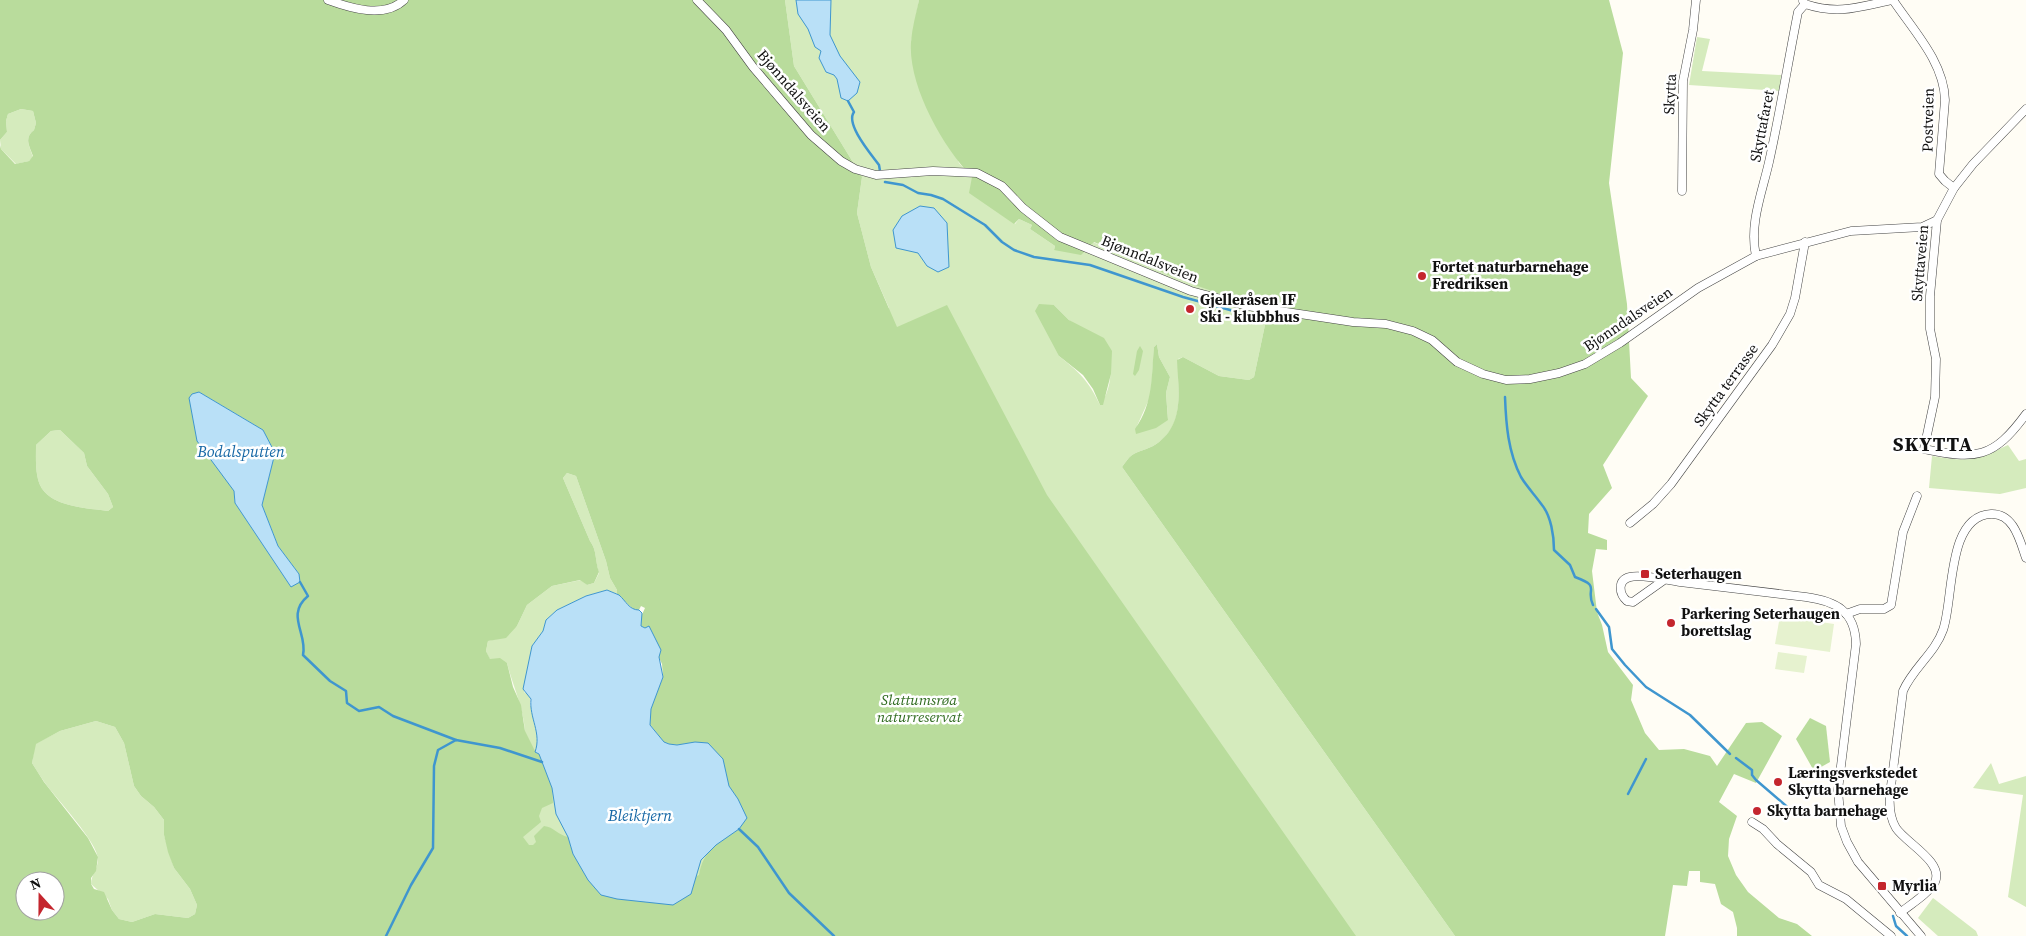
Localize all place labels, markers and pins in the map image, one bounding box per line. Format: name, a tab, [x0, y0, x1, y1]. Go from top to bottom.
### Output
place label: Fortet naturbarnehage Fredriksen	[1432, 256, 1589, 294]
marker: Fortet naturbarnehage Fredriksen	[1416, 270, 1428, 282]
place label: Gjelleråsen IF Ski - klubbhus	[1200, 289, 1300, 327]
marker: Gjelleråsen IF Ski - klubbhus	[1184, 303, 1196, 315]
place label: Seterhaugen	[1655, 563, 1742, 584]
marker: Seterhaugen	[1639, 568, 1651, 580]
place label: Parkering Seterhaugen borettslag	[1681, 603, 1840, 641]
marker: Parkering Seterhaugen borettslag	[1665, 617, 1677, 629]
place label: Læringsverkstedet Skytta barnehage	[1788, 762, 1918, 800]
marker: Læringsverkstedet Skytta barnehage	[1772, 776, 1784, 788]
place label: Skytta barnehage	[1767, 800, 1888, 821]
marker: Skytta barnehage	[1751, 805, 1763, 817]
place label: Myrlia	[1892, 875, 1938, 896]
marker: Myrlia	[1876, 880, 1888, 892]

